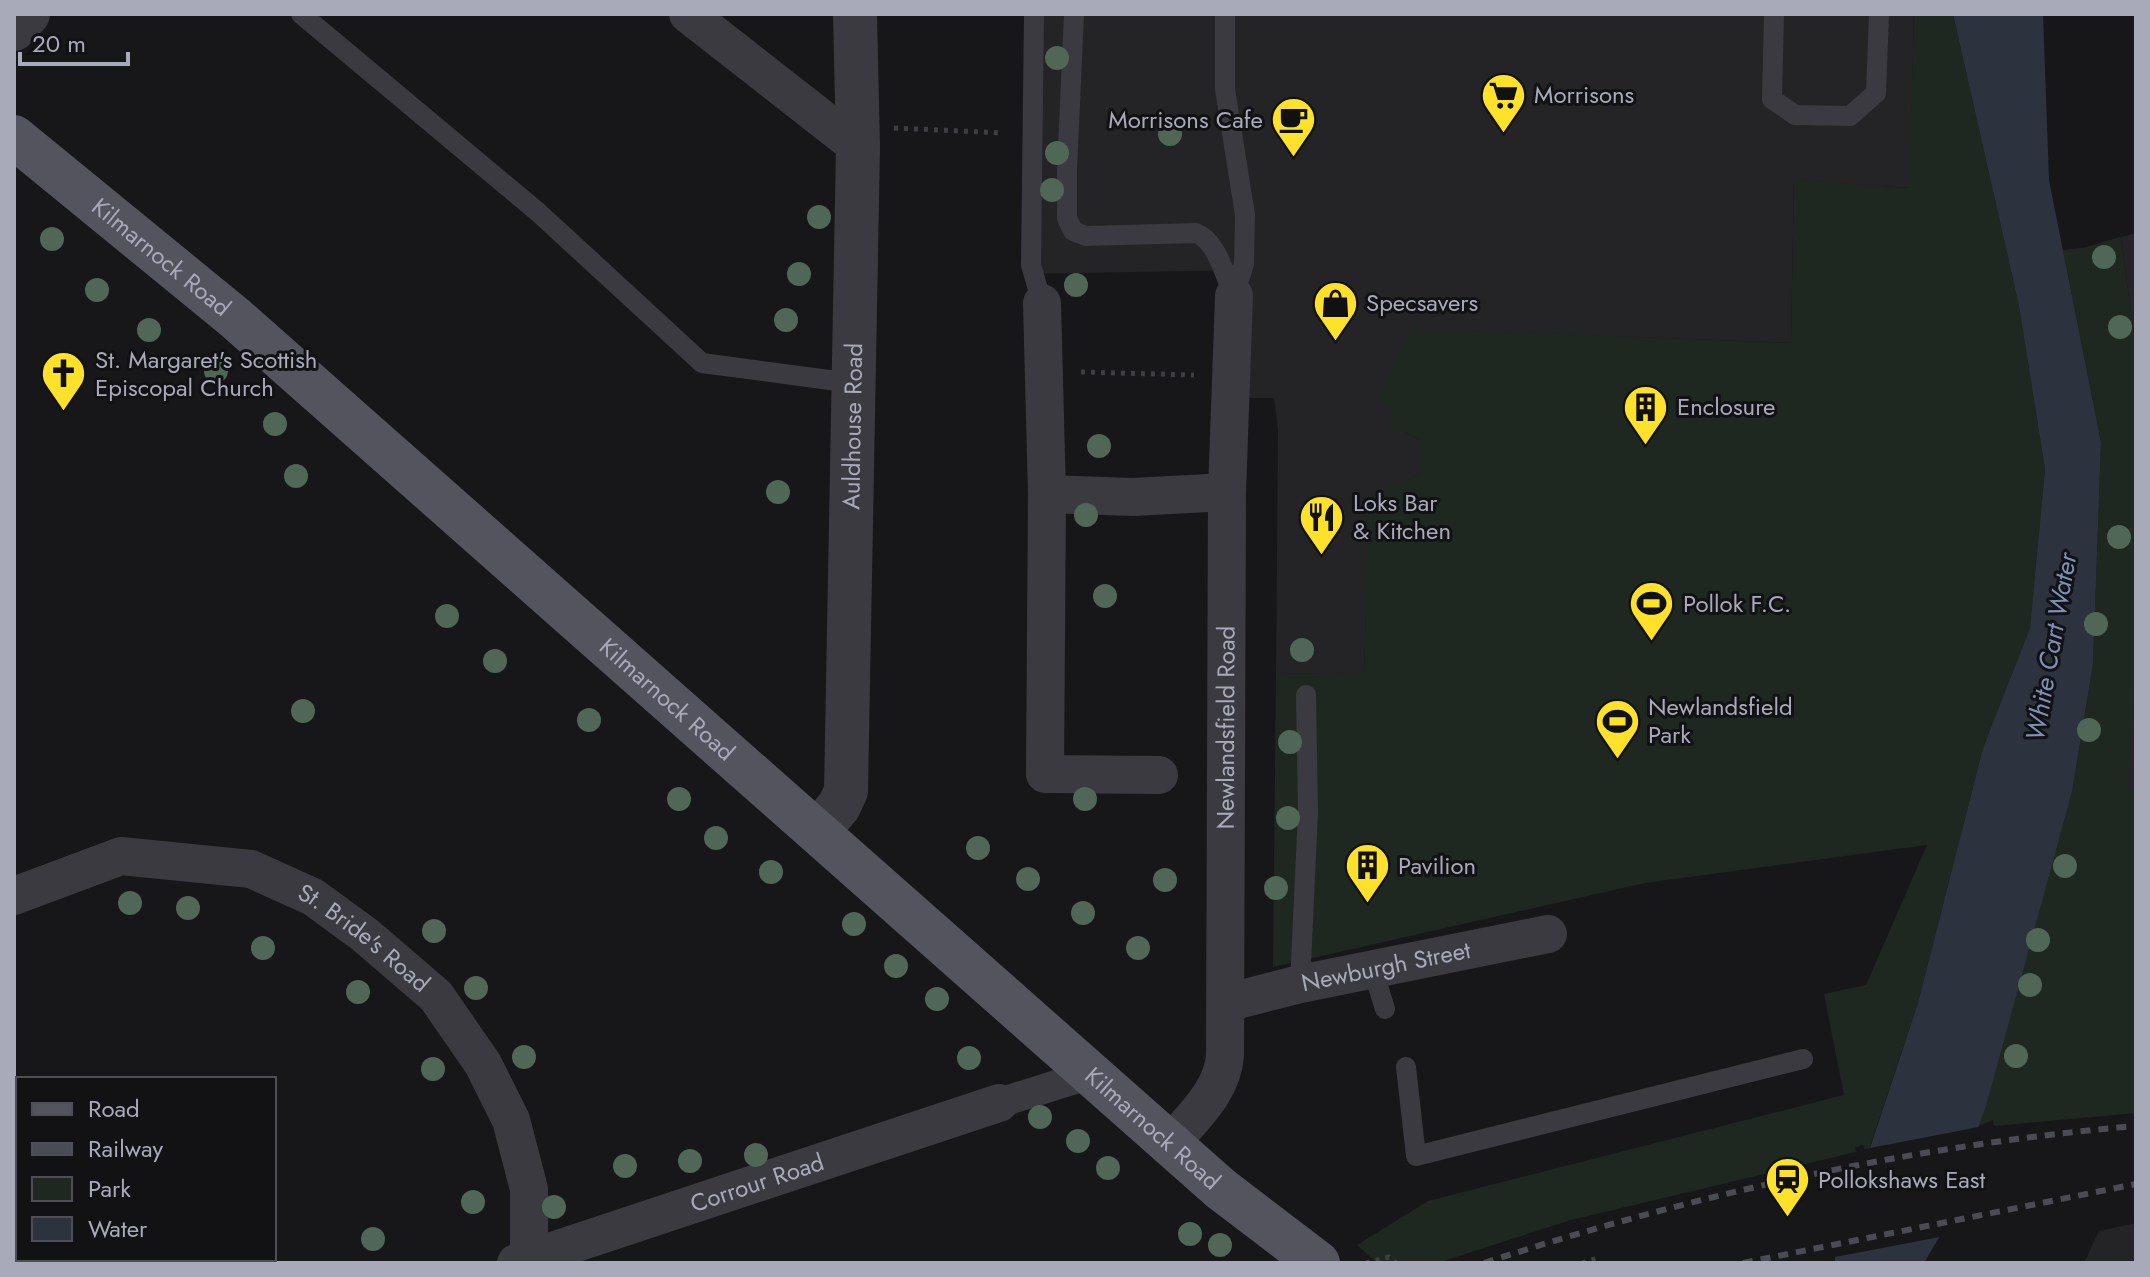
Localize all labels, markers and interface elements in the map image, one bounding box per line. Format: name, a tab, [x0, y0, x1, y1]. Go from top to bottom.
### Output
scale bar	[20, 16, 128, 66]
text: 20 m	[32, 26, 86, 61]
supermarket icon: Morrisons	[1479, 71, 1527, 134]
place label: Morrisons	[1534, 77, 1634, 112]
cafe icon: Morrisons Cafe	[1270, 96, 1318, 159]
place label: Morrisons Cafe	[1108, 102, 1263, 137]
street label: Kilmarnock Road	[84, 189, 238, 324]
shop icon: Specsavers	[1311, 279, 1359, 342]
place label: Specsavers	[1366, 285, 1478, 320]
place label: St. Margaret's Scottish Episcopal Church	[95, 342, 317, 405]
street label: Auldhouse Road	[833, 343, 871, 510]
church icon: St. Margaret's Scottish Episcopal Church	[40, 350, 88, 413]
building icon: Enclosure	[1622, 383, 1670, 446]
place label: Enclosure	[1677, 389, 1775, 424]
place label: Loks Bar & Kitchen	[1353, 485, 1451, 548]
restaurant icon: Loks Bar & Kitchen	[1298, 493, 1346, 556]
water label: White Cart Water	[2016, 549, 2086, 744]
sports icon: Pollok F.C.	[1628, 580, 1676, 643]
place label: Pollok F.C.	[1683, 586, 1791, 621]
street label: Newlandsfield Road	[1208, 626, 1244, 830]
street label: Kilmarnock Road	[592, 630, 743, 769]
place label: Newlandsfield Park	[1648, 689, 1793, 752]
sports icon: Newlandsfield Park	[1593, 697, 1641, 760]
building icon: Pavilion	[1343, 842, 1391, 905]
place label: Pavilion	[1398, 848, 1476, 883]
street label: St. Bride's Road	[293, 875, 438, 1000]
street label: Newburgh Street	[1298, 932, 1474, 1000]
street label: Kilmarnock Road	[1077, 1059, 1228, 1198]
legend	[16, 1077, 276, 1261]
text: Road	[88, 1091, 140, 1126]
text: Railway	[88, 1131, 163, 1166]
street label: Corrour Road	[686, 1144, 828, 1221]
station icon: Pollokshaws East	[1763, 1156, 1811, 1219]
place label: Pollokshaws East	[1818, 1162, 1986, 1197]
text: Park	[88, 1171, 131, 1206]
text: Water	[88, 1211, 148, 1246]

